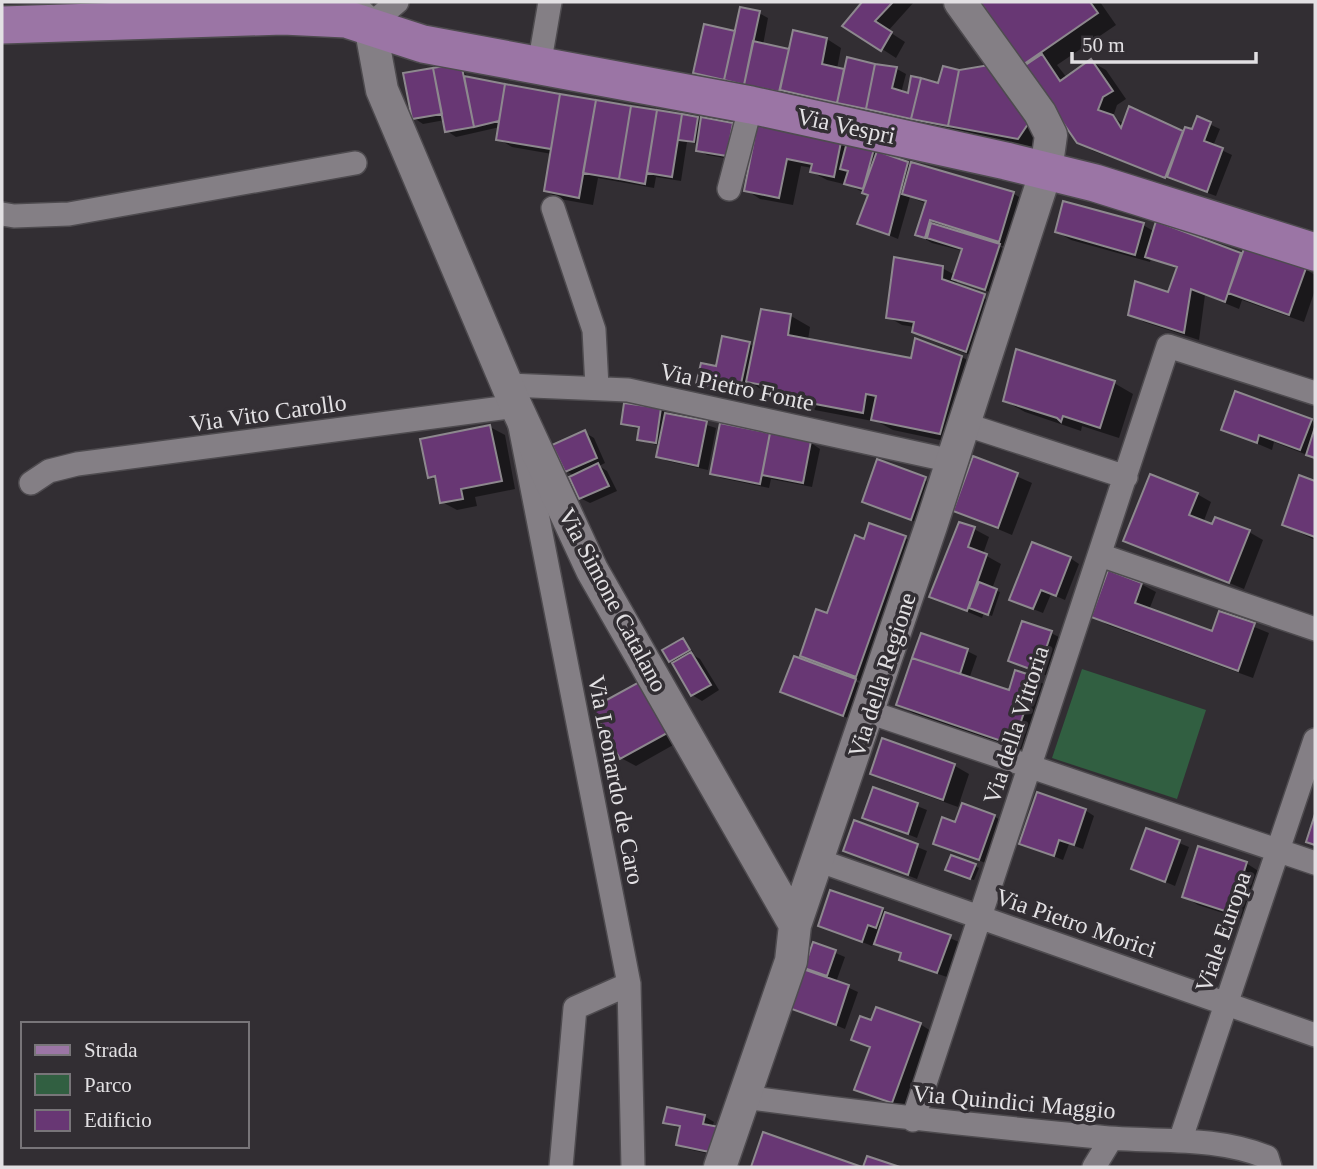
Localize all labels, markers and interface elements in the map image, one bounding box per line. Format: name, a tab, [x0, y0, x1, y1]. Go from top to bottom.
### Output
scale bar	[1072, 21, 1256, 65]
text: 50 m	[1082, 33, 1125, 57]
street label: Via Vespri	[794, 103, 898, 149]
street label: Via Pietro Fonte	[657, 358, 817, 416]
street label: Via Vito Carollo	[188, 389, 348, 437]
street label: Via Simone Catalano	[554, 504, 672, 696]
street label: Via della Regione	[843, 589, 921, 761]
street label: Via della Vittoria	[978, 642, 1054, 807]
street label: Via Leonardo de Caro	[583, 673, 649, 887]
street label: Viale Europa	[1190, 868, 1256, 996]
street label: Via Pietro Morici	[992, 883, 1160, 963]
legend	[21, 1022, 248, 1148]
text: Strada	[84, 1038, 138, 1062]
text: Parco	[84, 1073, 132, 1097]
street label: Via Quindici Maggio	[911, 1080, 1117, 1124]
text: Edificio	[84, 1108, 152, 1132]

